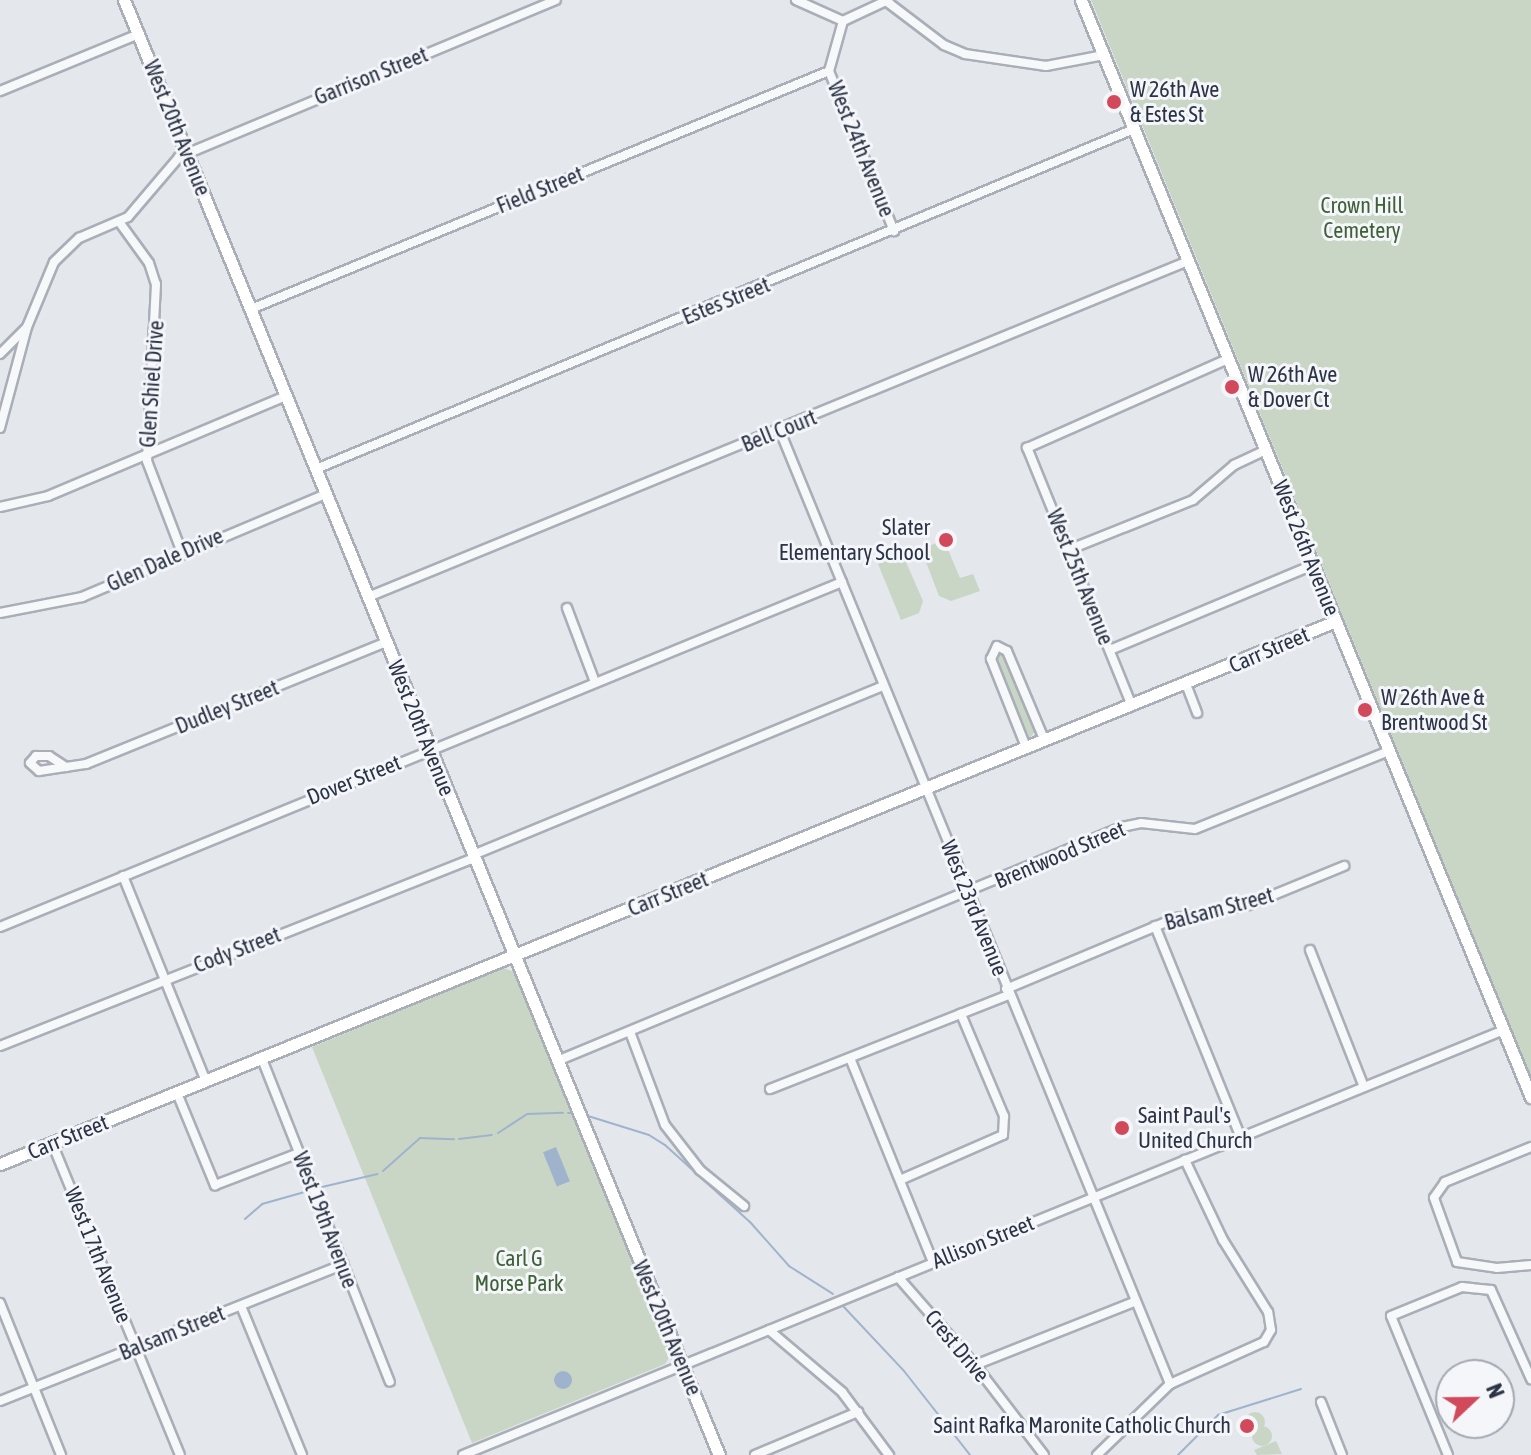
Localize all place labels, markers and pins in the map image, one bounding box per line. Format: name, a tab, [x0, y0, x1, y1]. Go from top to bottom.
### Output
place label: W 26th Ave & Estes St	[1130, 76, 1219, 128]
marker: W 26th Ave & Estes St	[1105, 93, 1123, 111]
place label: W 26th Ave & Dover Ct	[1248, 361, 1337, 412]
marker: W 26th Ave & Dover Ct	[1223, 378, 1241, 396]
place label: Slater Elementary School	[779, 514, 930, 566]
marker: Slater Elementary School	[937, 531, 955, 549]
place label: W 26th Ave & Brentwood St	[1381, 684, 1488, 736]
marker: W 26th Ave & Brentwood St	[1356, 701, 1374, 719]
place label: Saint Paul's United Church	[1138, 1102, 1253, 1154]
marker: Saint Paul's United Church	[1113, 1119, 1131, 1137]
place label: Saint Rafka Maronite Catholic Church	[934, 1413, 1231, 1439]
marker: Saint Rafka Maronite Catholic Church	[1238, 1417, 1256, 1435]

